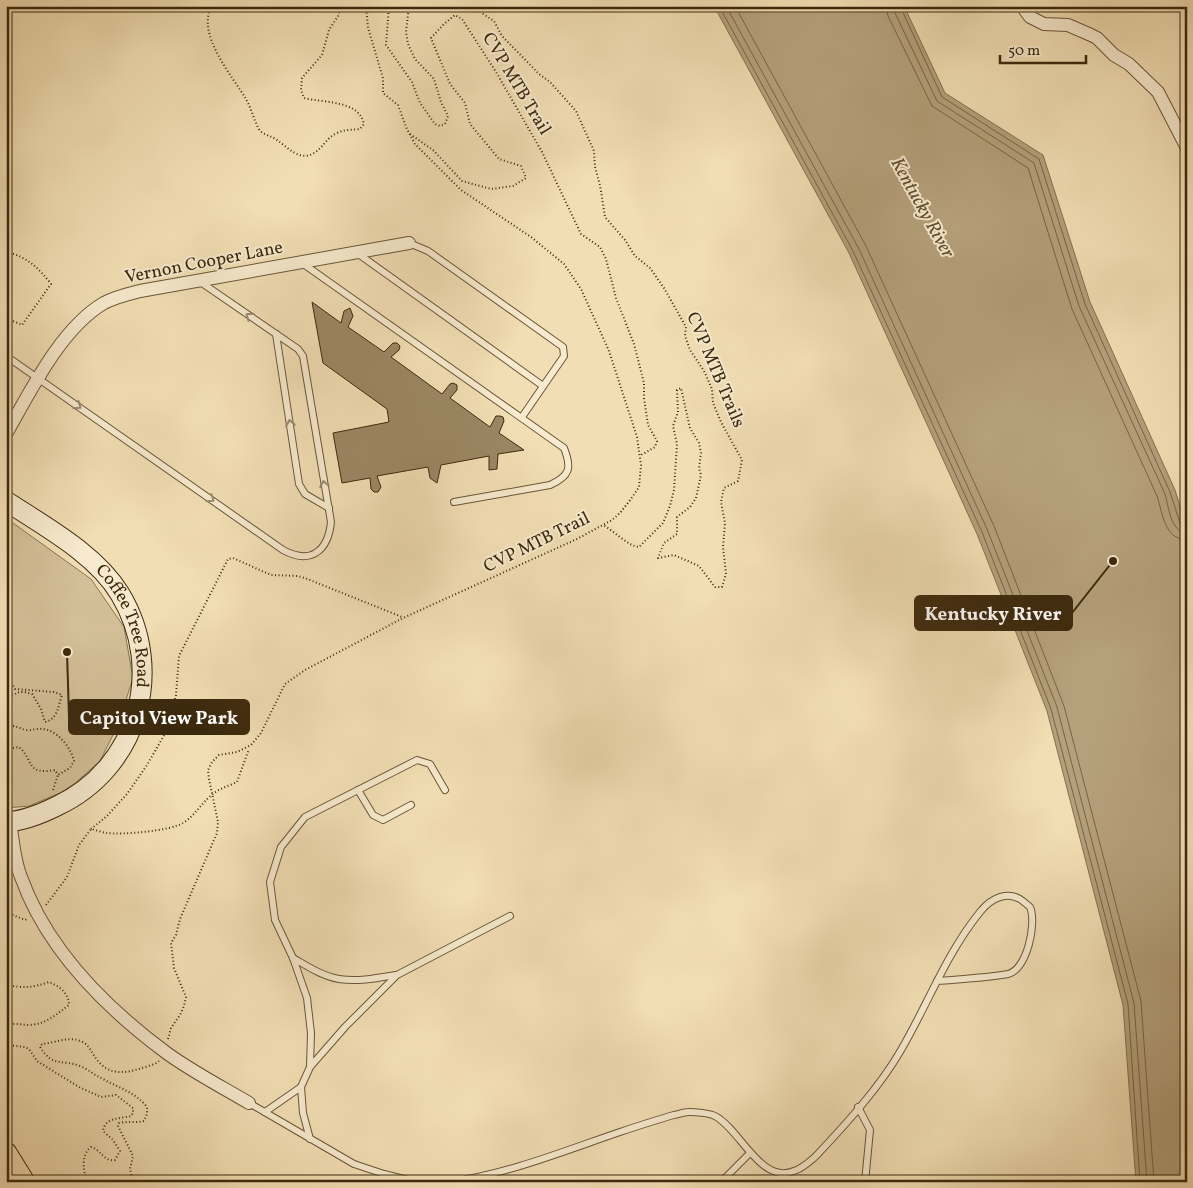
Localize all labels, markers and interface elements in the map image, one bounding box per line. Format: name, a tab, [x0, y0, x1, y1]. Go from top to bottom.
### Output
street label: CVP MTB Trail	[476, 28, 556, 140]
scale bar	[1000, 32, 1087, 64]
text: 50 m	[1008, 41, 1040, 62]
water label: Kentucky River	[884, 153, 961, 264]
street label: Vernon Cooper Lane	[123, 235, 285, 291]
street label: CVP MTB Trails	[679, 308, 751, 432]
one-way arrow	[245, 312, 254, 322]
one-way arrow	[72, 400, 82, 409]
one-way arrow	[285, 418, 295, 427]
one-way arrow	[320, 480, 330, 488]
one-way arrow	[205, 493, 215, 502]
street label: CVP MTB Trail	[480, 506, 594, 580]
street label: Coffee Tree Road	[89, 559, 155, 689]
callout: Kentucky River	[915, 596, 1072, 630]
text: Kentucky River	[924, 602, 1062, 628]
callout: Capitol View Park	[69, 700, 249, 734]
text: Capitol View Park	[80, 706, 239, 732]

